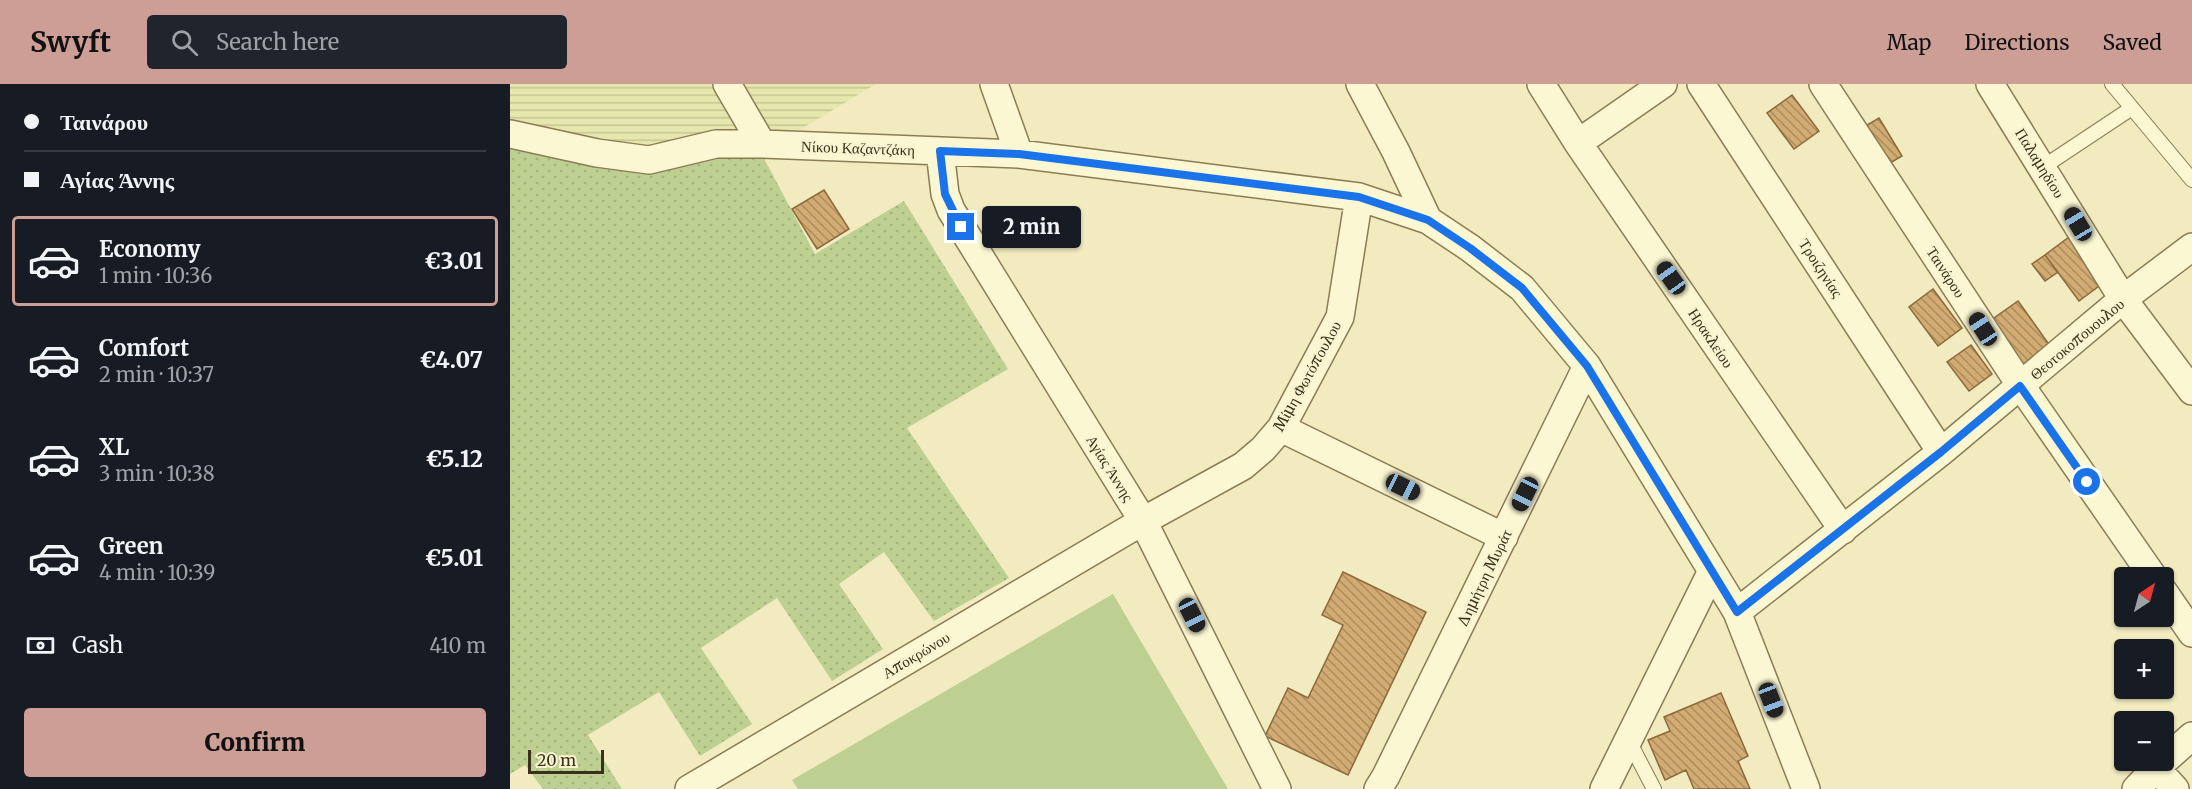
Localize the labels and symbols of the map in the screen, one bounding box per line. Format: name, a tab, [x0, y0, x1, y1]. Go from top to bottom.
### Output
street label: Παλαμηδίου	[2011, 125, 2069, 201]
street label: Νίκου Καζαντζάκη	[801, 137, 915, 159]
car	[2061, 204, 2095, 244]
callout: 2 min	[982, 206, 1081, 248]
route end	[947, 213, 974, 240]
street label: Τροιζηνίας	[1795, 235, 1847, 301]
street label: Ταινάρου	[1922, 243, 1970, 301]
car	[1653, 258, 1689, 298]
street label: Θεοτοκοπουουλου	[2026, 294, 2128, 384]
street label: Ηρακλείου	[1684, 305, 1738, 371]
car	[1966, 309, 2000, 349]
street label: Μίμη Φωτόπουλου	[1269, 318, 1345, 434]
street label: Αγίας Άννης	[1082, 431, 1138, 505]
route start	[2073, 468, 2100, 495]
car	[1383, 471, 1423, 503]
car	[1509, 474, 1541, 514]
street label: Δημήτρη Μυράτ	[1452, 526, 1516, 630]
north arrow	[2114, 567, 2174, 627]
car	[1176, 595, 1208, 635]
street label: Αποκρώνου	[879, 627, 953, 683]
car	[1756, 680, 1786, 720]
scale bar	[528, 747, 604, 774]

